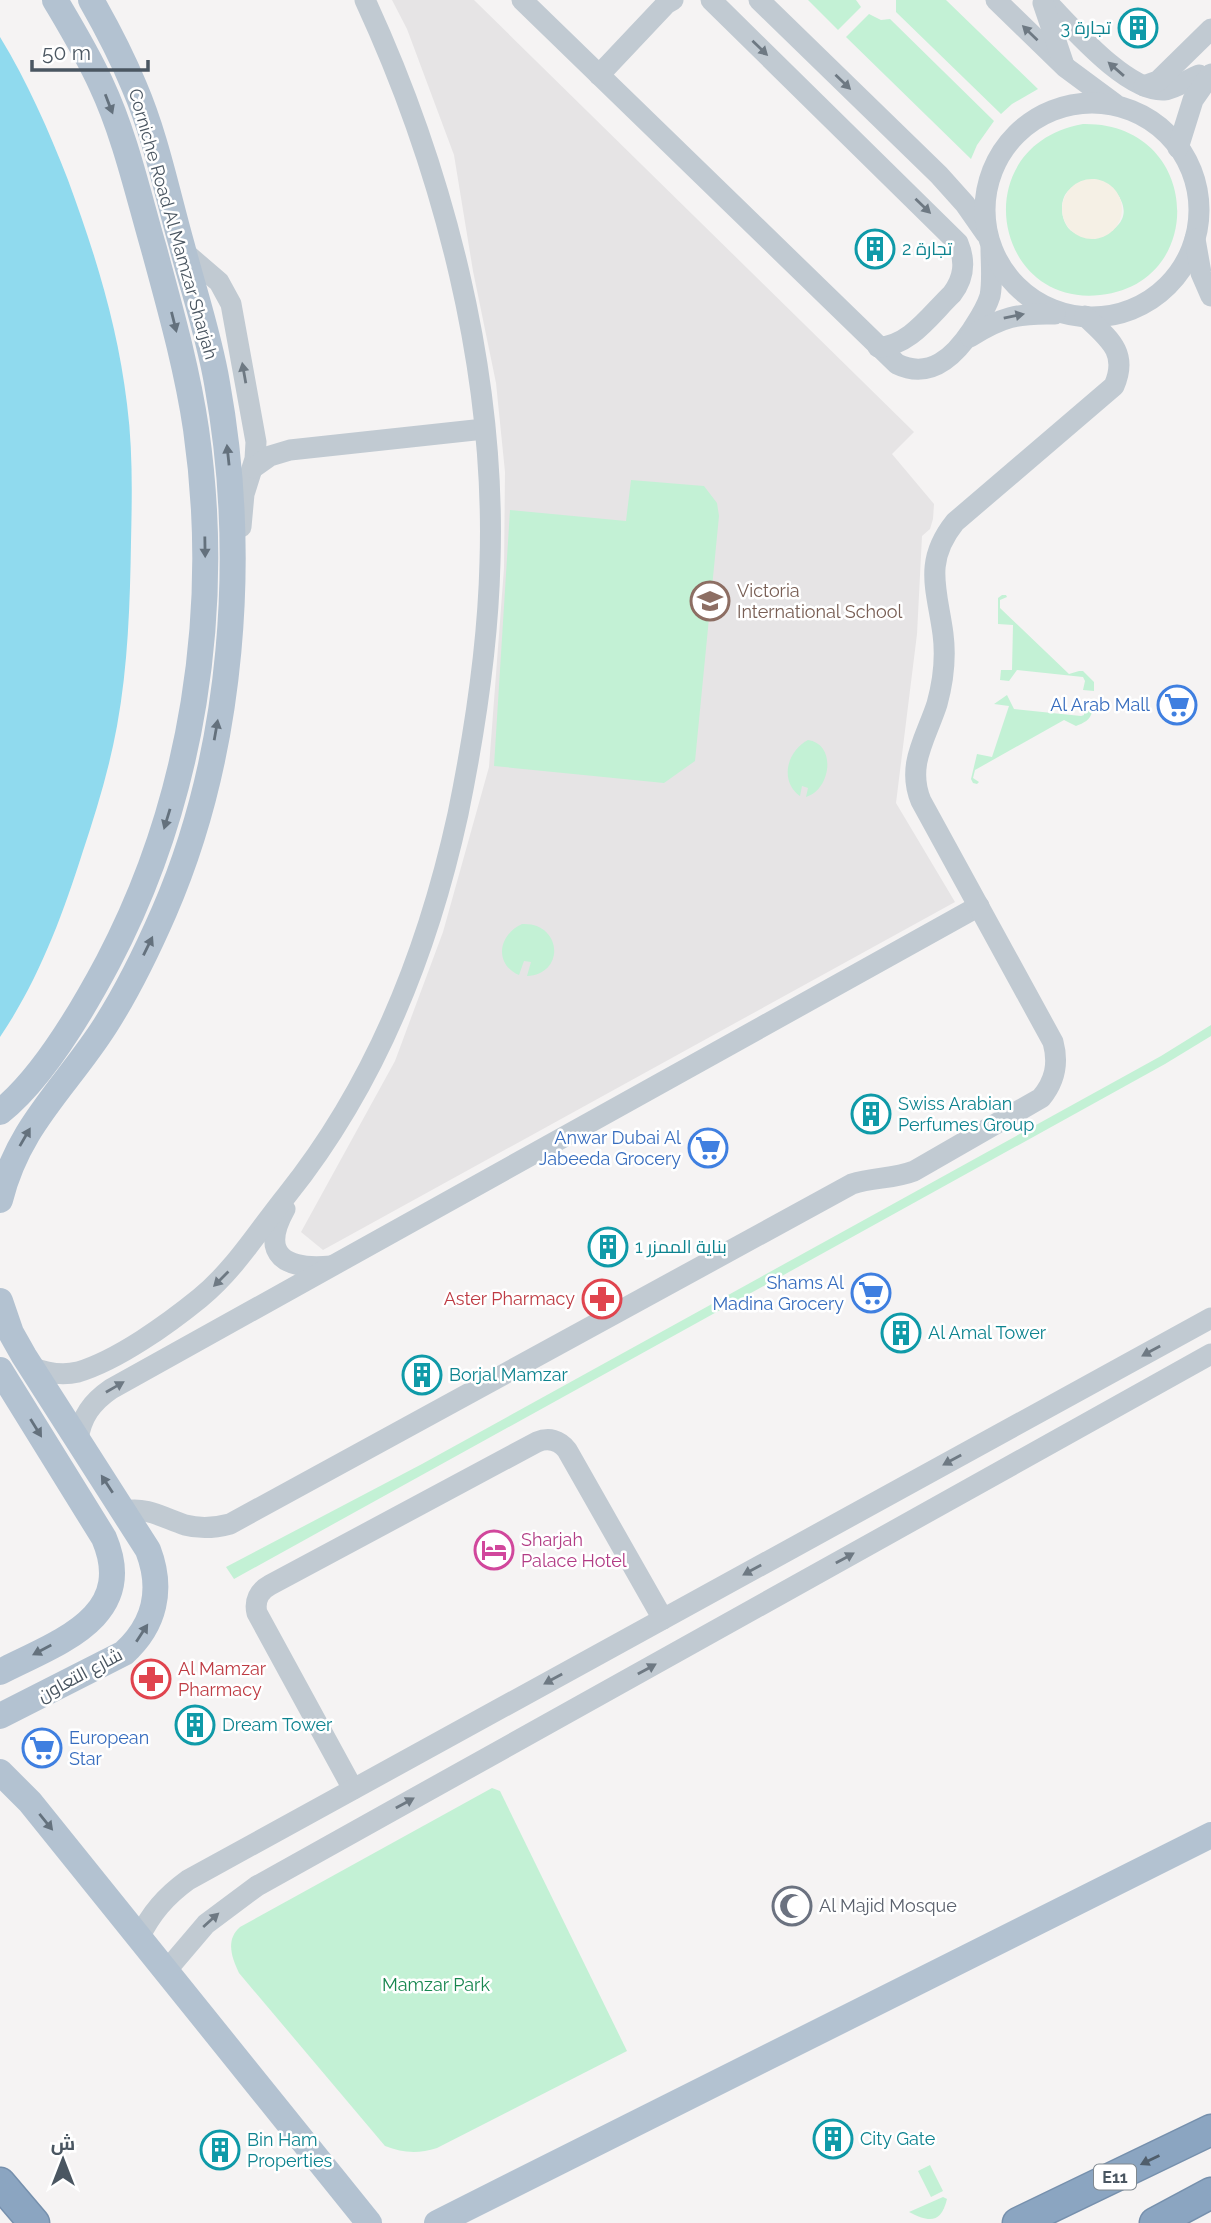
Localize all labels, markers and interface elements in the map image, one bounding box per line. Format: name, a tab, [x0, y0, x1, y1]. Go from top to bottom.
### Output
building icon: تجارة 3	[1117, 7, 1159, 49]
place label: تجارة 3	[1061, 17, 1111, 39]
one-way arrow	[1022, 25, 1039, 41]
scale bar	[32, 28, 147, 72]
one-way arrow	[751, 39, 768, 56]
text: 50 m	[42, 40, 91, 65]
one-way arrow	[1107, 61, 1124, 77]
one-way arrow	[834, 73, 851, 89]
street label: Corniche Road Al Mamzar Sharjah	[125, 86, 222, 362]
one-way arrow	[104, 93, 115, 114]
one-way arrow	[914, 198, 931, 215]
building icon: تجارة 2	[854, 228, 896, 270]
place label: تجارة 2	[902, 238, 952, 260]
one-way arrow	[169, 311, 180, 333]
one-way arrow	[1003, 311, 1025, 322]
one-way arrow	[238, 362, 249, 384]
one-way arrow	[222, 444, 233, 466]
one-way arrow	[199, 536, 211, 558]
school or university icon: Victoria International School	[689, 580, 731, 622]
place label: Victoria International School	[737, 580, 902, 622]
supermarket icon: Al Arab Mall	[1156, 684, 1198, 726]
place label: Al Arab Mall	[1050, 694, 1150, 715]
one-way arrow	[211, 719, 222, 741]
one-way arrow	[161, 809, 171, 830]
one-way arrow	[143, 936, 154, 957]
building icon: Swiss Arabian Perfumes Group	[850, 1093, 892, 1135]
place label: Swiss Arabian Perfumes Group	[898, 1093, 1034, 1135]
one-way arrow	[18, 1127, 31, 1146]
place label: Anwar Dubai Al Jabeeda Grocery	[539, 1127, 681, 1169]
supermarket icon: Anwar Dubai Al Jabeeda Grocery	[687, 1127, 729, 1169]
building icon: بناية الممزر 1	[587, 1226, 629, 1268]
place label: بناية الممزر 1	[635, 1236, 727, 1258]
one-way arrow	[212, 1271, 229, 1288]
place label: Shams Al Madina Grocery	[712, 1272, 844, 1314]
supermarket icon: Shams Al Madina Grocery	[850, 1272, 892, 1314]
pharmacy icon: Aster Pharmacy	[581, 1278, 623, 1320]
place label: Aster Pharmacy	[444, 1288, 575, 1309]
building icon: Al Amal Tower	[880, 1312, 922, 1354]
place label: Al Amal Tower	[928, 1322, 1047, 1343]
one-way arrow	[1141, 1345, 1161, 1357]
building icon: Borjal Mamzar	[401, 1354, 443, 1396]
place label: Borjal Mamzar	[449, 1364, 569, 1385]
one-way arrow	[106, 1381, 125, 1393]
one-way arrow	[29, 1418, 42, 1438]
one-way arrow	[942, 1454, 961, 1466]
one-way arrow	[100, 1474, 113, 1493]
hotel icon: Sharjah Palace Hotel	[473, 1529, 515, 1571]
place label: Sharjah Palace Hotel	[521, 1529, 627, 1571]
one-way arrow	[836, 1552, 855, 1564]
one-way arrow	[743, 1564, 762, 1576]
one-way arrow	[135, 1623, 148, 1643]
street label: شارع التعاون	[34, 1643, 127, 1707]
one-way arrow	[32, 1644, 52, 1656]
pharmacy icon: Al Mamzar Pharmacy	[130, 1658, 172, 1700]
place label: Al Mamzar Pharmacy	[178, 1658, 267, 1700]
one-way arrow	[637, 1663, 656, 1675]
one-way arrow	[543, 1673, 563, 1685]
building icon: Dream Tower	[174, 1704, 216, 1746]
place label: Dream Tower	[222, 1714, 333, 1735]
supermarket icon: European Star	[21, 1727, 63, 1769]
place label: European Star	[69, 1727, 149, 1769]
one-way arrow	[395, 1797, 415, 1809]
one-way arrow	[39, 1813, 54, 1831]
mosque icon: Al Majid Mosque	[771, 1885, 813, 1927]
place label: Al Majid Mosque	[819, 1895, 957, 1916]
one-way arrow	[202, 1912, 220, 1928]
park label: Mamzar Park	[382, 1974, 490, 1995]
building icon: City Gate	[812, 2118, 854, 2160]
north arrow	[28, 2125, 98, 2195]
place label: City Gate	[860, 2128, 936, 2149]
building icon: Bin Ham Properties	[199, 2129, 241, 2171]
place label: Bin Ham Properties	[247, 2129, 332, 2171]
text: ش	[51, 2132, 75, 2155]
one-way arrow	[1140, 2155, 1160, 2166]
road number: E11	[1094, 2164, 1136, 2190]

